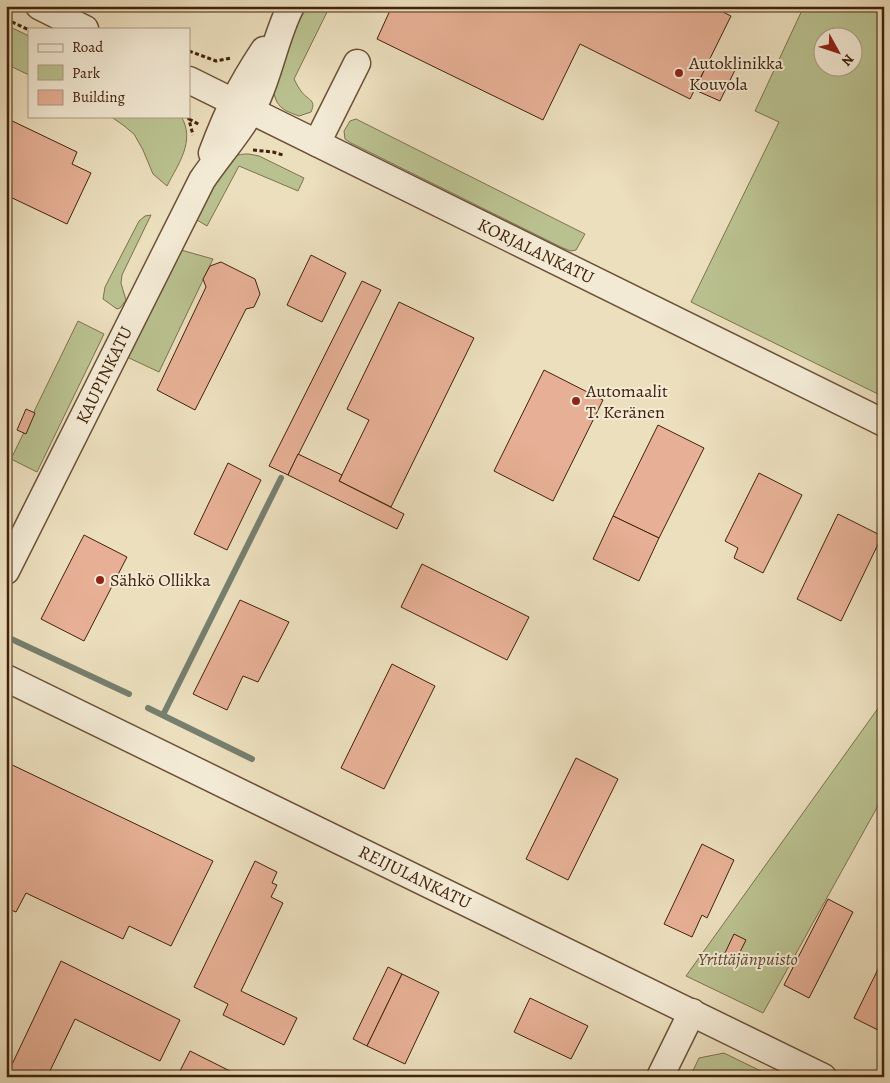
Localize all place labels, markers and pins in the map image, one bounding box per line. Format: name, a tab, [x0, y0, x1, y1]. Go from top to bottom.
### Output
place label: Autoklinikka Kouvola	[688, 51, 784, 96]
marker: Autoklinikka Kouvola	[673, 67, 685, 79]
place label: Automaalit T. Keränen	[585, 379, 668, 424]
marker: Automaalit T. Keränen	[570, 395, 582, 407]
place label: Sähkö Ollikka	[110, 568, 211, 592]
marker: Sähkö Ollikka	[94, 574, 106, 586]

